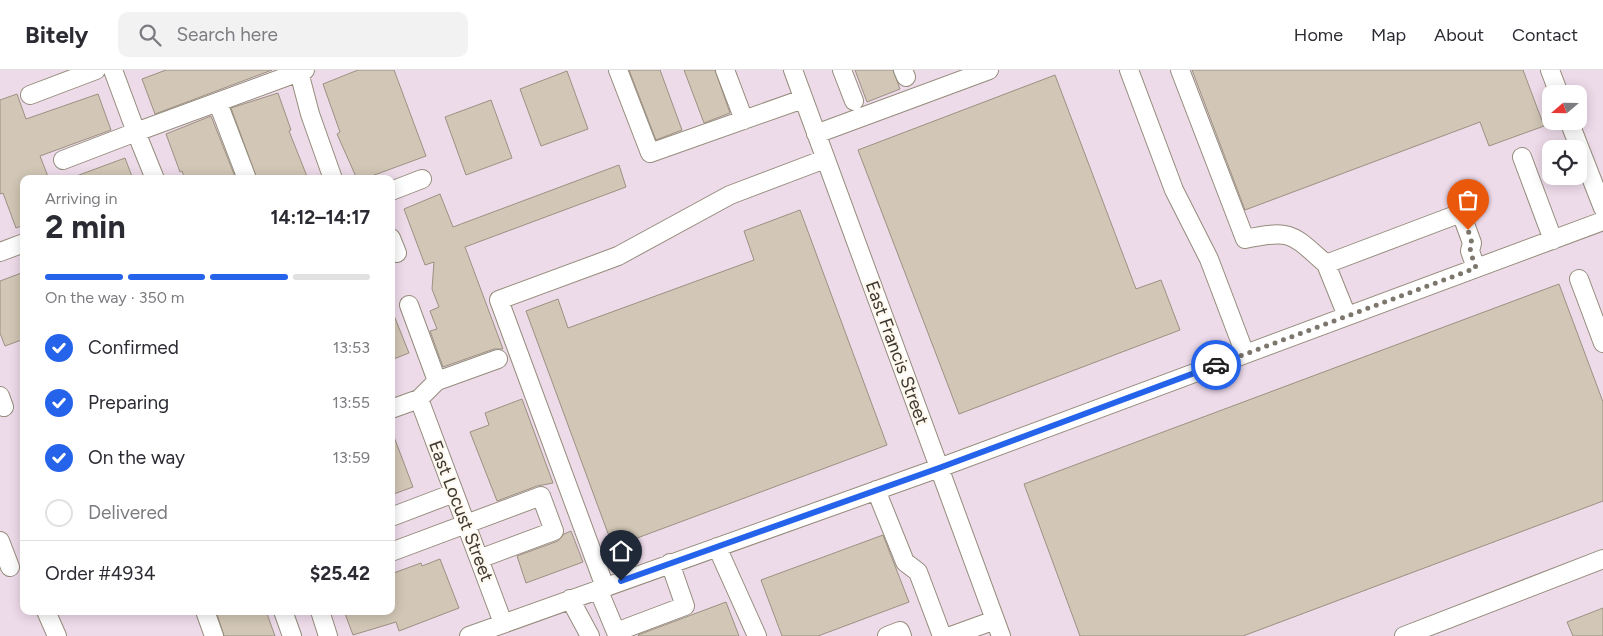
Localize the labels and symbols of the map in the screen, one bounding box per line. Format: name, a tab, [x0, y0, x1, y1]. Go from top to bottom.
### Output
north arrow	[1542, 85, 1588, 130]
pin	[1447, 179, 1489, 230]
street label: East Francis Street	[861, 278, 933, 428]
courier	[1191, 340, 1241, 390]
street label: East Locust Street	[424, 437, 498, 585]
pin	[600, 530, 642, 581]

